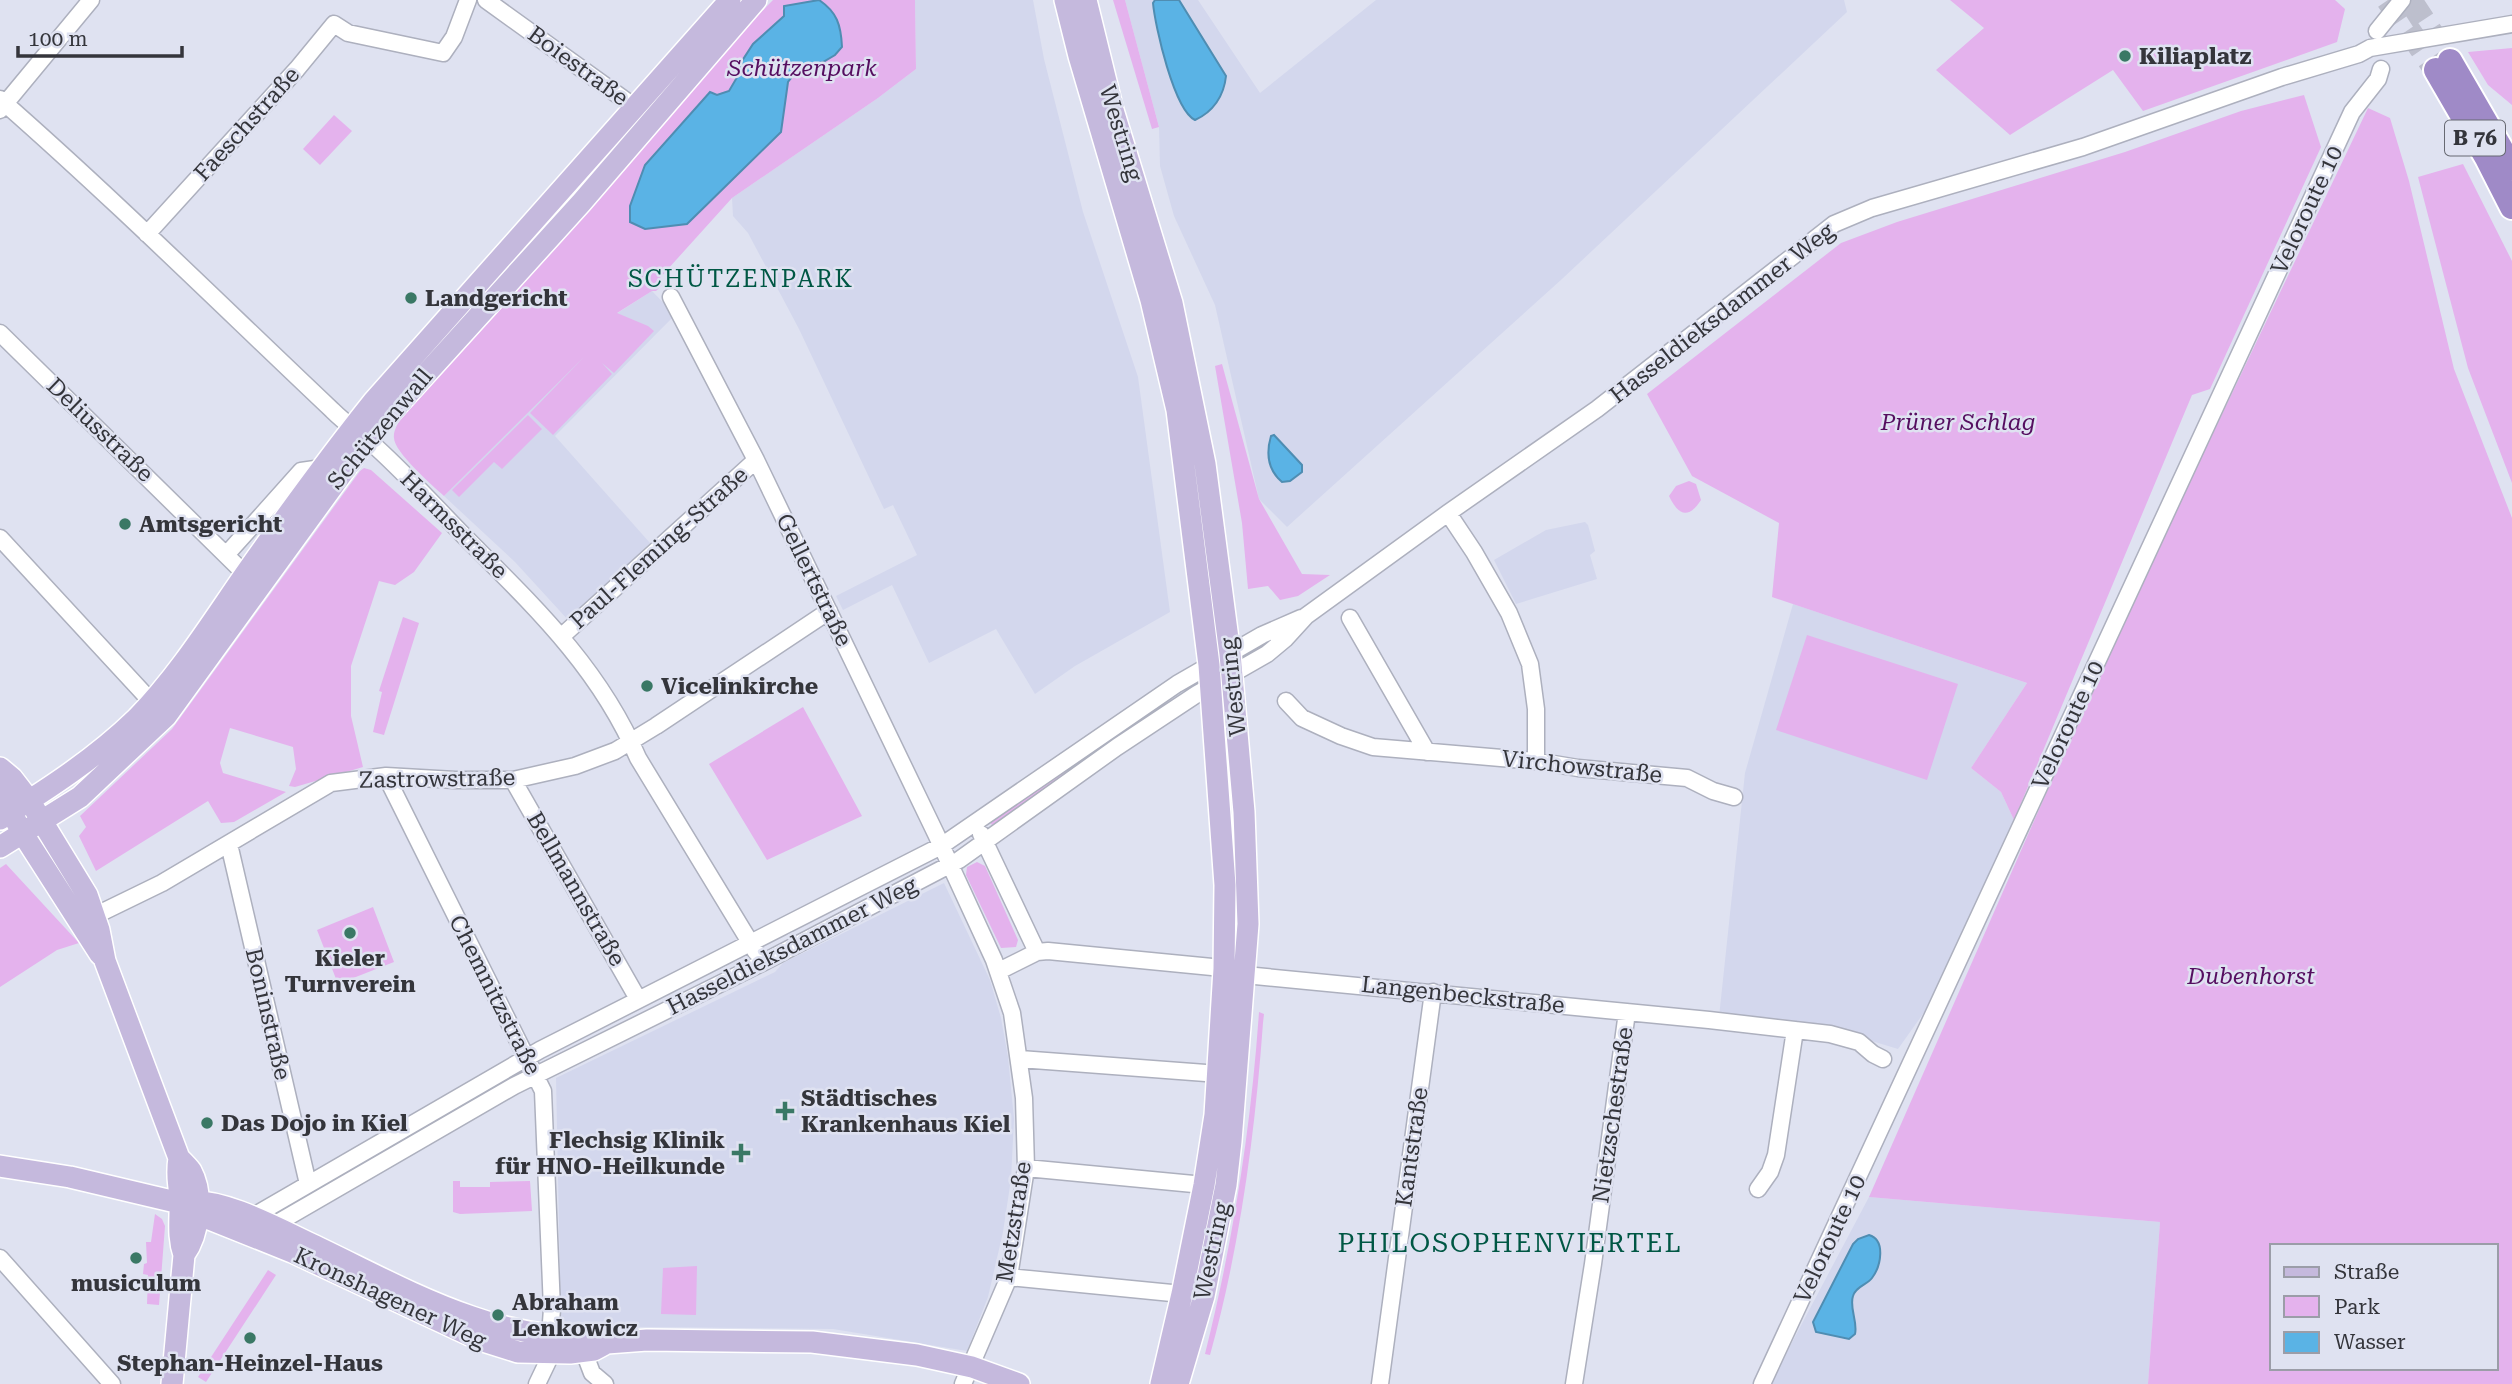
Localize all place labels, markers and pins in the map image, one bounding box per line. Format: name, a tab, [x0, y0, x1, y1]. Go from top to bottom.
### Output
place label: Kiliaplatz	[2139, 43, 2251, 70]
marker: Kiliaplatz	[2117, 48, 2133, 64]
place label: Landgericht	[425, 285, 568, 312]
marker: Landgericht	[403, 290, 419, 306]
place label: Amtsgericht	[139, 511, 282, 538]
marker: Amtsgericht	[117, 516, 133, 532]
place label: Vicelinkirche	[661, 673, 818, 700]
marker: Vicelinkirche	[639, 678, 655, 694]
marker: Kieler Turnverein	[342, 925, 358, 941]
place label: Kieler Turnverein	[284, 945, 416, 998]
place label: Städtisches Krankenhaus Kiel	[801, 1085, 1011, 1138]
marker: Städtisches Krankenhaus Kiel	[775, 1101, 795, 1121]
place label: Das Dojo in Kiel	[221, 1110, 408, 1137]
marker: Das Dojo in Kiel	[199, 1115, 215, 1131]
place label: Flechsig Klinik für HNO-Heilkunde	[495, 1127, 725, 1180]
marker: Flechsig Klinik für HNO-Heilkunde	[731, 1143, 751, 1163]
marker: musiculum	[128, 1250, 144, 1266]
place label: musiculum	[71, 1270, 201, 1297]
place label: Abraham Lenkowicz	[512, 1289, 638, 1342]
marker: Abraham Lenkowicz	[490, 1307, 506, 1323]
marker: Stephan-Heinzel-Haus	[242, 1330, 258, 1346]
place label: Stephan-Heinzel-Haus	[117, 1350, 383, 1377]

